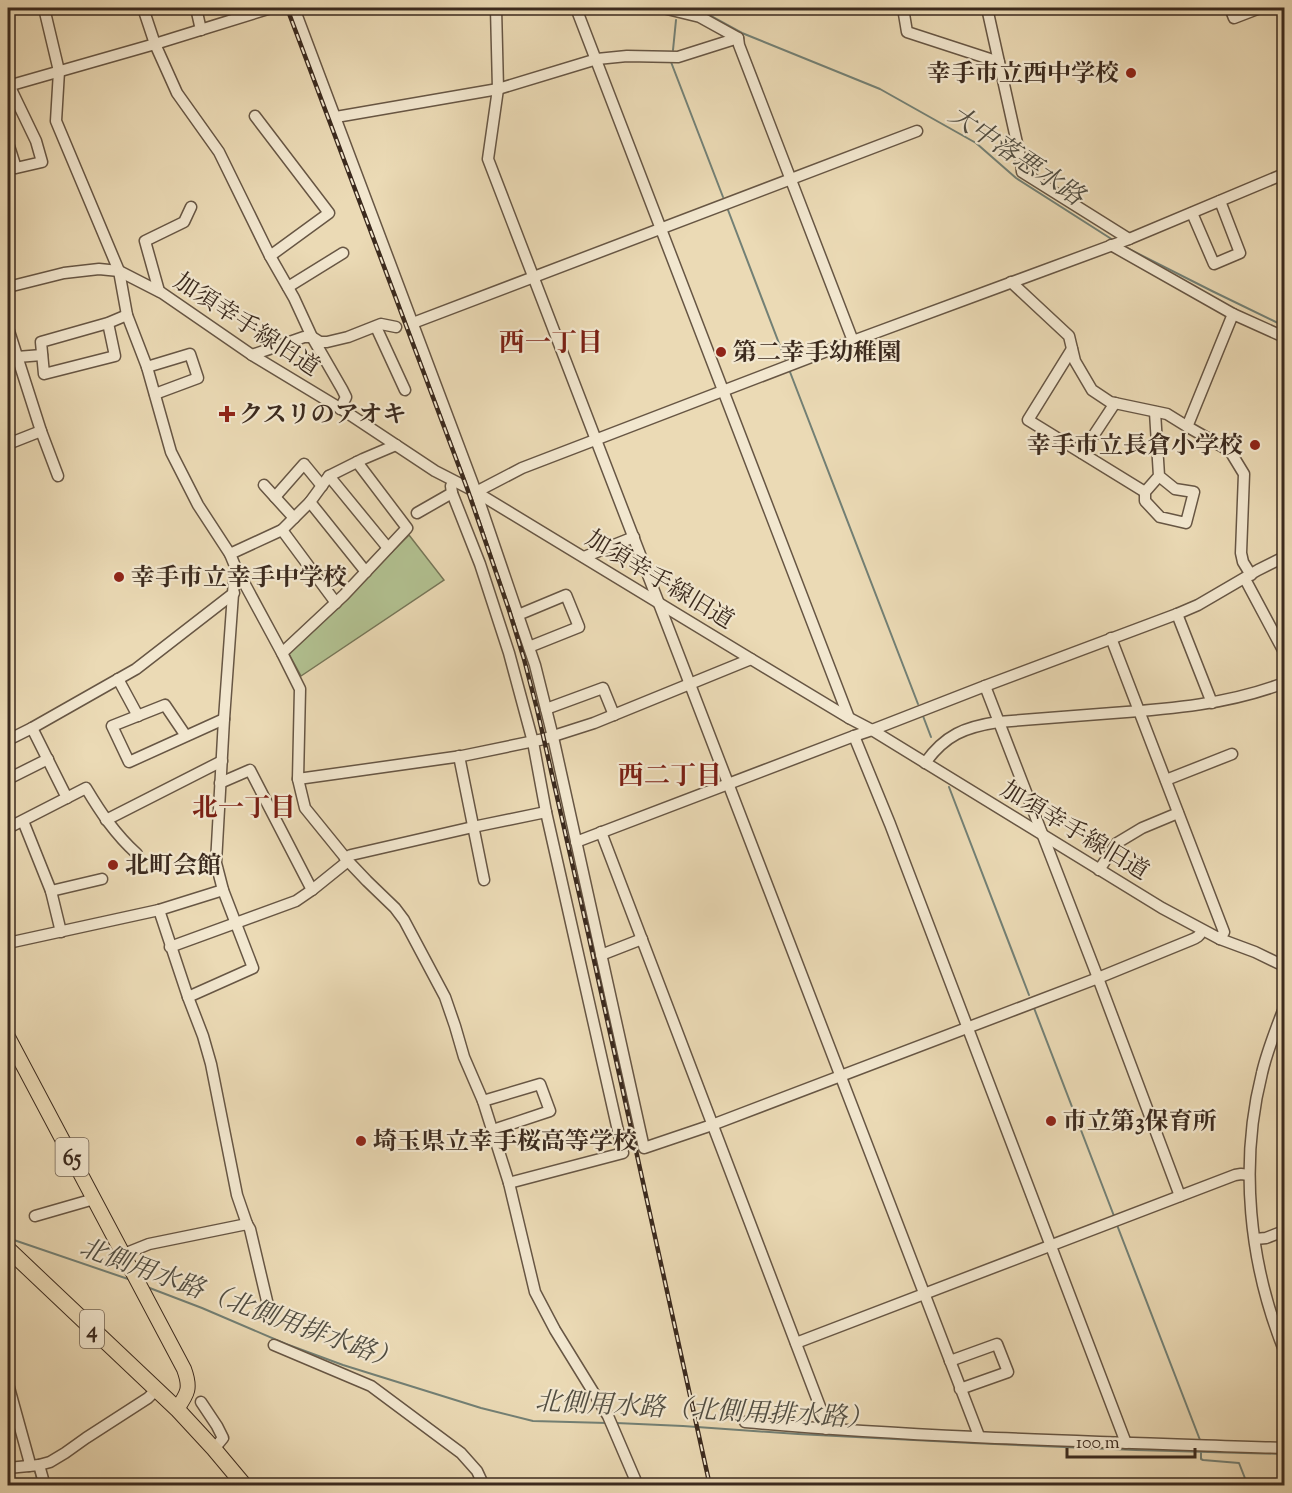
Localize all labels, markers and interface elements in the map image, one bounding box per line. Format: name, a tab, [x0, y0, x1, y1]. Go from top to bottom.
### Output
place label: 幸手市立西中学校	[927, 58, 1119, 92]
marker: 幸手市立西中学校	[1124, 66, 1138, 80]
water label: 大中落悪水路	[941, 98, 1092, 217]
street label: 加須幸手線旧道	[166, 266, 326, 386]
district label: 西一丁目	[499, 326, 603, 363]
place label: 第二幸手幼稚園	[733, 337, 901, 371]
marker: 第二幸手幼稚園	[714, 345, 728, 359]
place label: クスリのアオキ	[239, 399, 407, 433]
marker: クスリのアオキ	[220, 407, 234, 421]
place label: 幸手市立長倉小学校	[1027, 430, 1243, 464]
marker: 幸手市立長倉小学校	[1248, 438, 1262, 452]
street label: 加須幸手線旧道	[578, 523, 740, 639]
place label: 幸手市立幸手中学校	[131, 562, 347, 596]
marker: 幸手市立幸手中学校	[112, 570, 126, 584]
district label: 西二丁目	[618, 759, 722, 796]
street label: 加須幸手線旧道	[993, 774, 1155, 890]
district label: 北一丁目	[192, 791, 296, 828]
place label: 北町会館	[125, 850, 221, 884]
marker: 北町会館	[106, 858, 120, 872]
place label: 市立第3保育所	[1063, 1106, 1217, 1140]
marker: 市立第3保育所	[1044, 1114, 1058, 1128]
place label: 埼玉県立幸手桜高等学校	[373, 1126, 637, 1160]
marker: 埼玉県立幸手桜高等学校	[354, 1134, 368, 1148]
road number: 65	[56, 1138, 88, 1176]
water label: 北側用水路（北側用排水路）	[74, 1230, 404, 1381]
road number: 4	[80, 1310, 104, 1348]
water label: 北側用水路（北側用排水路）	[534, 1384, 874, 1439]
scale bar	[1067, 1421, 1194, 1459]
text: 100 m	[1076, 1431, 1120, 1457]

